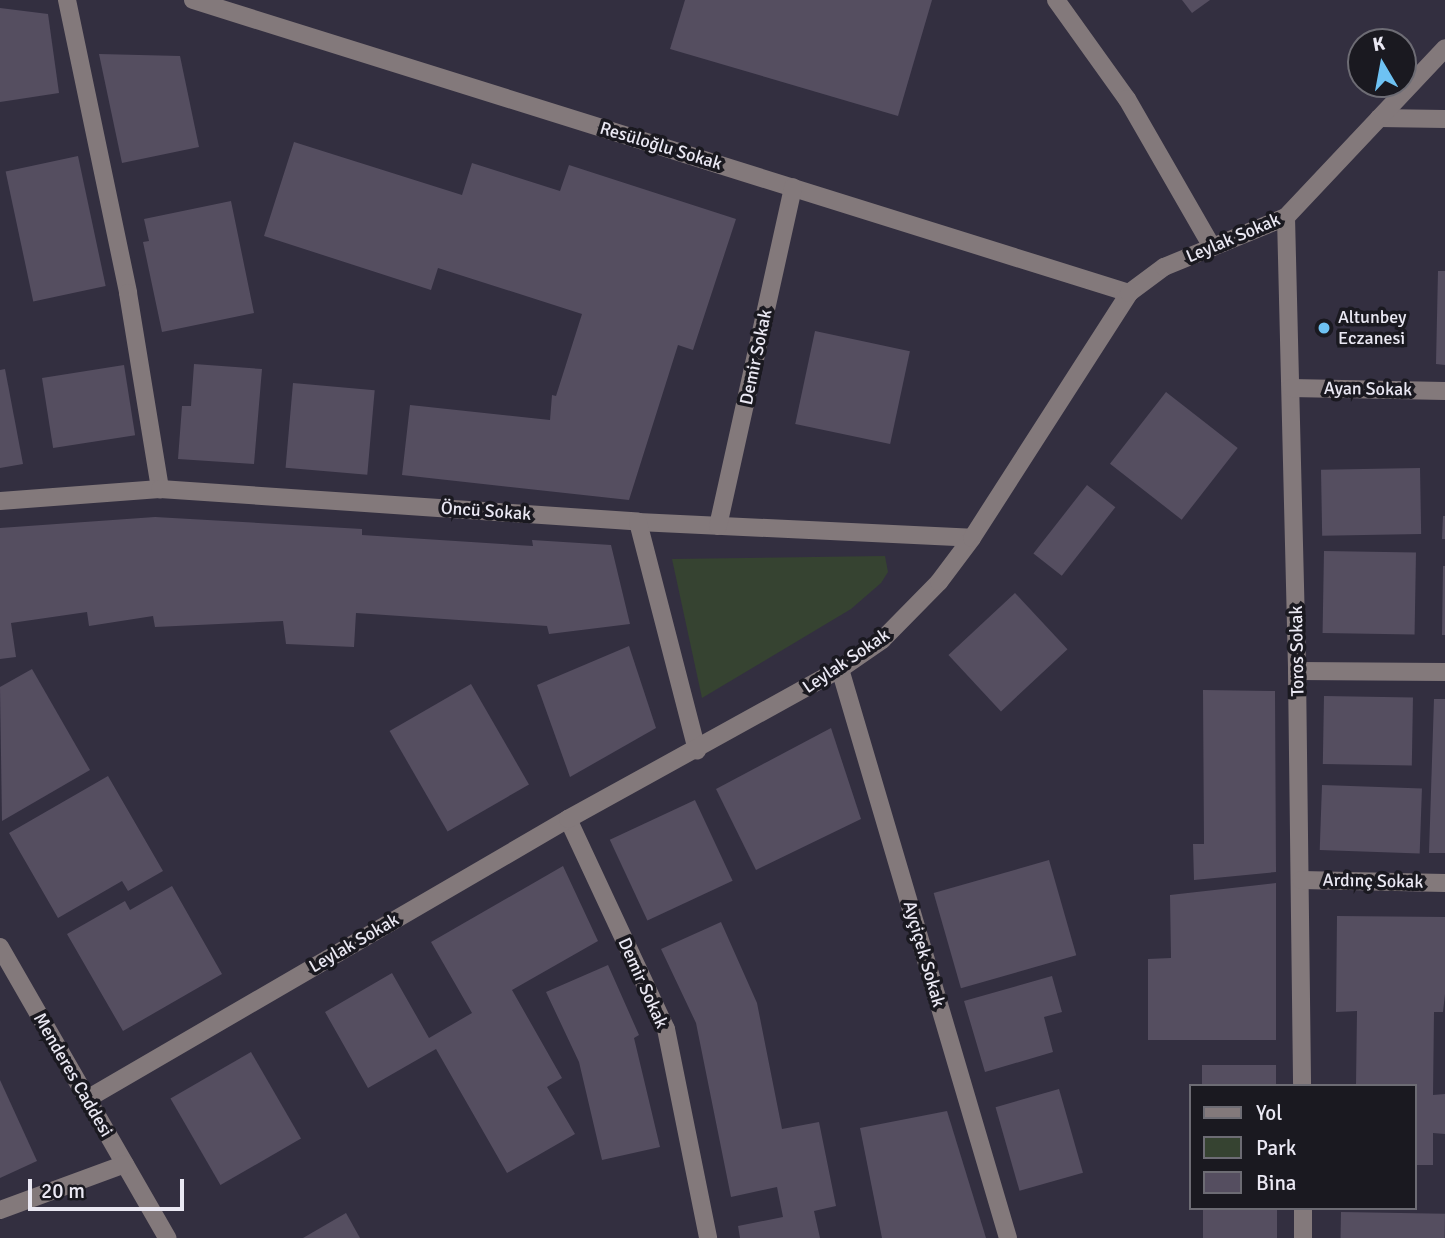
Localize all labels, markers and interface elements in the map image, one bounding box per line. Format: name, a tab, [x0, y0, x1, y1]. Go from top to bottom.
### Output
north arrow	[1347, 28, 1417, 98]
text: K	[1371, 31, 1387, 57]
street label: Resüloğlu Sokak	[597, 117, 725, 175]
street label: Leylak Sokak	[1183, 209, 1283, 267]
street label: Demir Sokak	[735, 307, 777, 407]
place label: Altunbey Eczanesi	[1338, 307, 1406, 350]
marker: Altunbey Eczanesi	[1316, 320, 1332, 336]
street label: Ayan Sokak	[1324, 377, 1412, 401]
street label: Öncü Sokak	[440, 497, 532, 525]
street label: Toros Sokak	[1285, 605, 1309, 697]
street label: Leylak Sokak	[798, 624, 894, 698]
street label: Ardınç Sokak	[1323, 869, 1423, 893]
street label: Ayçiçek Sokak	[899, 898, 949, 1010]
street label: Leylak Sokak	[305, 909, 403, 977]
street label: Demir Sokak	[613, 934, 673, 1032]
street label: Menderes Caddesi	[29, 1009, 117, 1141]
legend	[1190, 1084, 1417, 1210]
text: Yol	[1256, 1100, 1282, 1126]
text: Park	[1256, 1135, 1296, 1161]
scale bar	[32, 1164, 187, 1208]
text: Bina	[1256, 1170, 1297, 1196]
text: 20 m	[41, 1178, 85, 1204]

